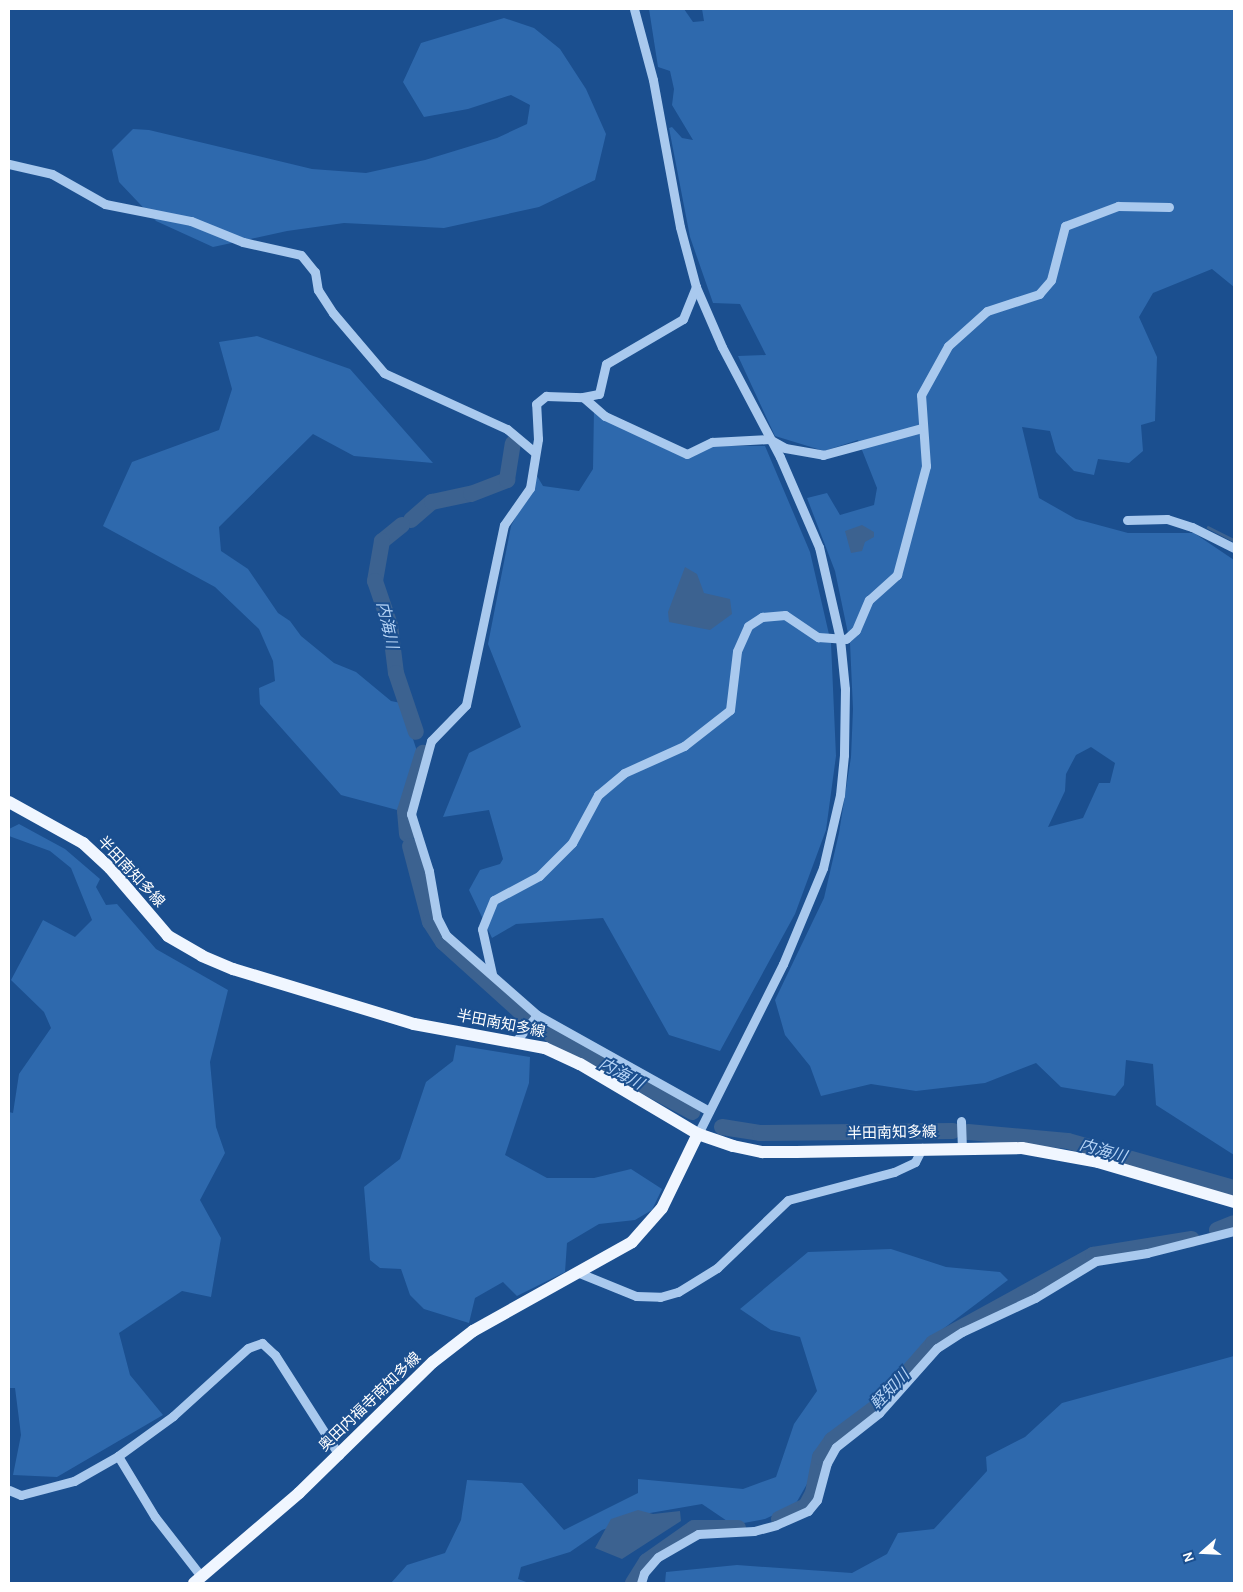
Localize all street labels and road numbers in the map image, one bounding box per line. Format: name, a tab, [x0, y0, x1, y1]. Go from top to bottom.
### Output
street label: 半田南知多線	[94, 833, 168, 911]
street label: 半田南知多線	[455, 1007, 547, 1041]
street label: 半田南知多線	[847, 1123, 937, 1143]
street label: 奥田内福寺南知多線	[315, 1349, 425, 1455]

